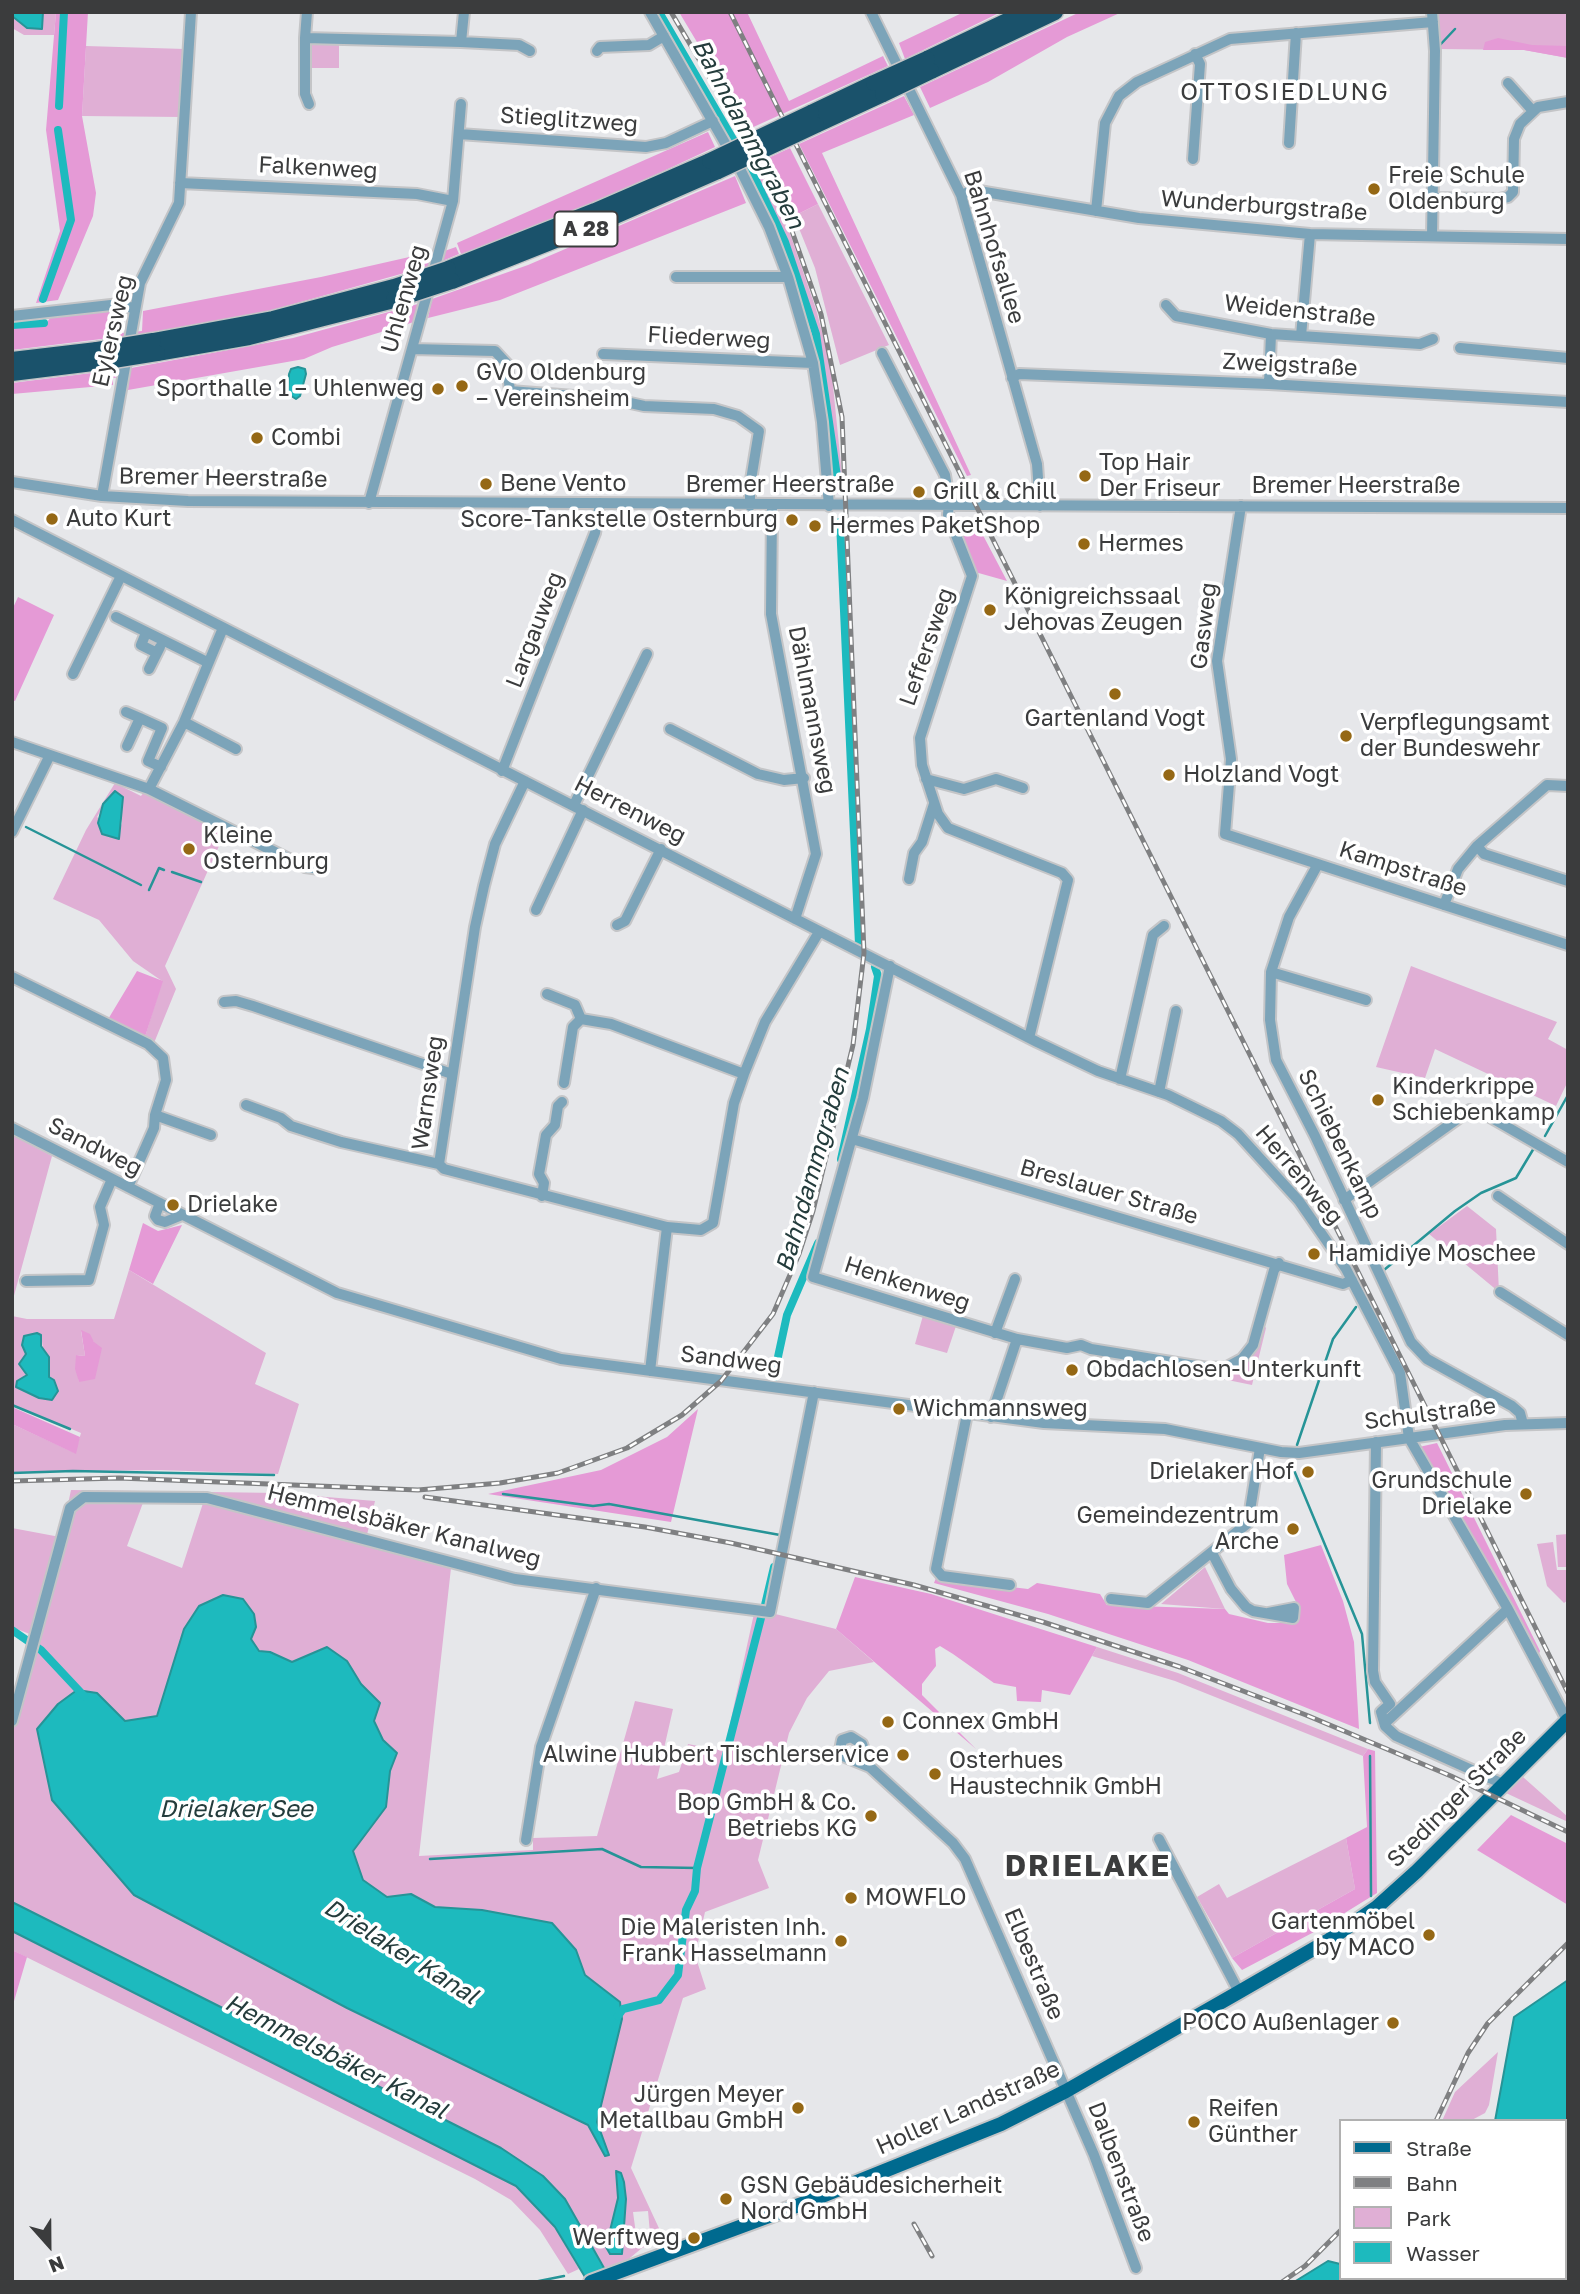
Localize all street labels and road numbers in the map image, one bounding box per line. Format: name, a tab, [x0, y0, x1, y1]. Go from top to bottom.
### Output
street label: Stieglitzweg	[499, 101, 639, 139]
street label: Falkenweg	[258, 151, 378, 185]
street label: Bahnhofsallee	[958, 167, 1030, 327]
street label: Wunderburgstraße	[1160, 185, 1368, 227]
road number: A 28	[554, 212, 618, 246]
street label: Uhlenweg	[375, 242, 433, 356]
street label: Eylersweg	[87, 272, 139, 390]
street label: Weidenstraße	[1223, 289, 1377, 333]
street label: Fliederweg	[647, 321, 771, 355]
street label: Zweigstraße	[1222, 348, 1358, 382]
street label: Bremer Heerstraße	[118, 462, 328, 494]
street label: Bremer Heerstraße	[686, 471, 894, 499]
street label: Bremer Heerstraße	[1252, 472, 1460, 500]
street label: Largauweg	[500, 568, 570, 692]
street label: Gasweg	[1185, 581, 1223, 671]
street label: Leffersweg	[894, 584, 960, 710]
street label: Dählmannsweg	[782, 624, 842, 796]
street label: Herrenweg	[570, 770, 690, 850]
street label: Kampstraße	[1336, 835, 1470, 903]
street label: Warnsweg	[406, 1034, 450, 1152]
street label: Schiebenkamp	[1292, 1065, 1388, 1223]
street label: Sandweg	[43, 1112, 147, 1182]
street label: Herrenweg	[1249, 1120, 1349, 1230]
street label: Breslauer Straße	[1017, 1153, 1201, 1231]
street label: Henkenweg	[841, 1251, 973, 1317]
street label: Sandweg	[679, 1340, 783, 1380]
street label: Schulstraße	[1363, 1392, 1497, 1436]
street label: Hemmelsbäker Kanalweg	[264, 1479, 544, 1573]
street label: Stedinger Straße	[1382, 1723, 1532, 1873]
street label: Elbestraße	[998, 1904, 1070, 2024]
street label: Holler Landstraße	[872, 2055, 1064, 2161]
street label: Dalbenstraße	[1082, 2098, 1160, 2246]

